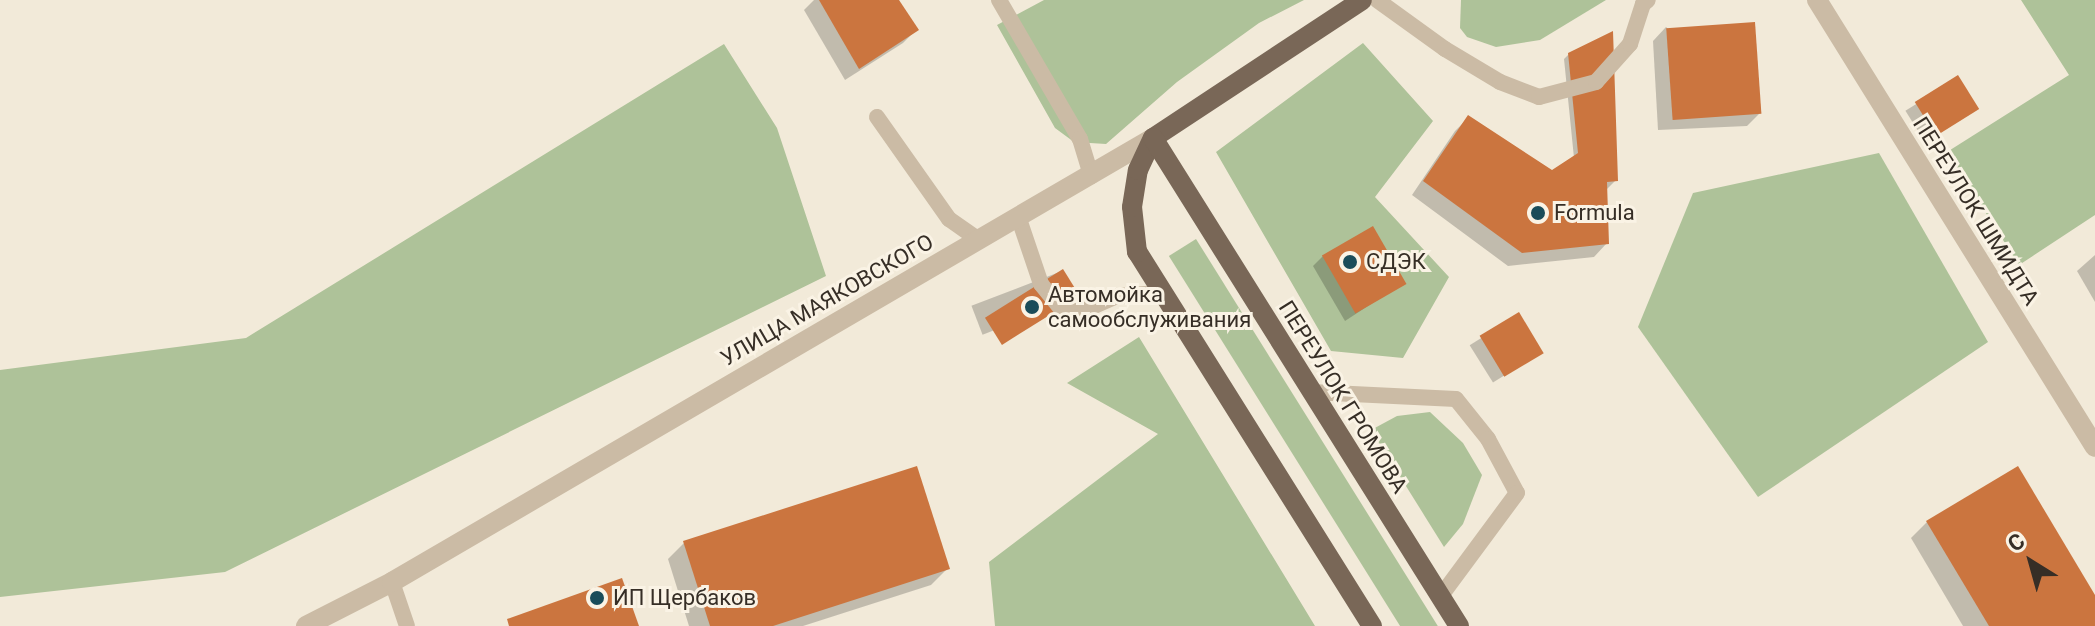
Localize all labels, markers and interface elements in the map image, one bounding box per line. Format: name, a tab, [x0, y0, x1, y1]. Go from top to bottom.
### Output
street label: ПЕРЕУЛОК ШМИДТА	[1907, 112, 2045, 310]
place label: Formula	[1554, 200, 1635, 226]
marker: Formula	[1529, 204, 1547, 222]
street label: УЛИЦА МАЯКОВСКОГО	[716, 228, 938, 372]
place label: СДЭК	[1366, 249, 1426, 275]
marker: СДЭК	[1341, 253, 1359, 271]
place label: Автомойка самообслуживания	[1048, 281, 1251, 332]
street label: ПЕРЕУЛОК ГРОМОВА	[1273, 296, 1413, 498]
marker: Автомойка самообслуживания	[1023, 298, 1041, 316]
north arrow	[1991, 522, 2071, 602]
text: С	[2003, 528, 2030, 557]
place label: ИП Щербаков	[613, 585, 756, 611]
marker: ИП Щербаков	[588, 589, 606, 607]

